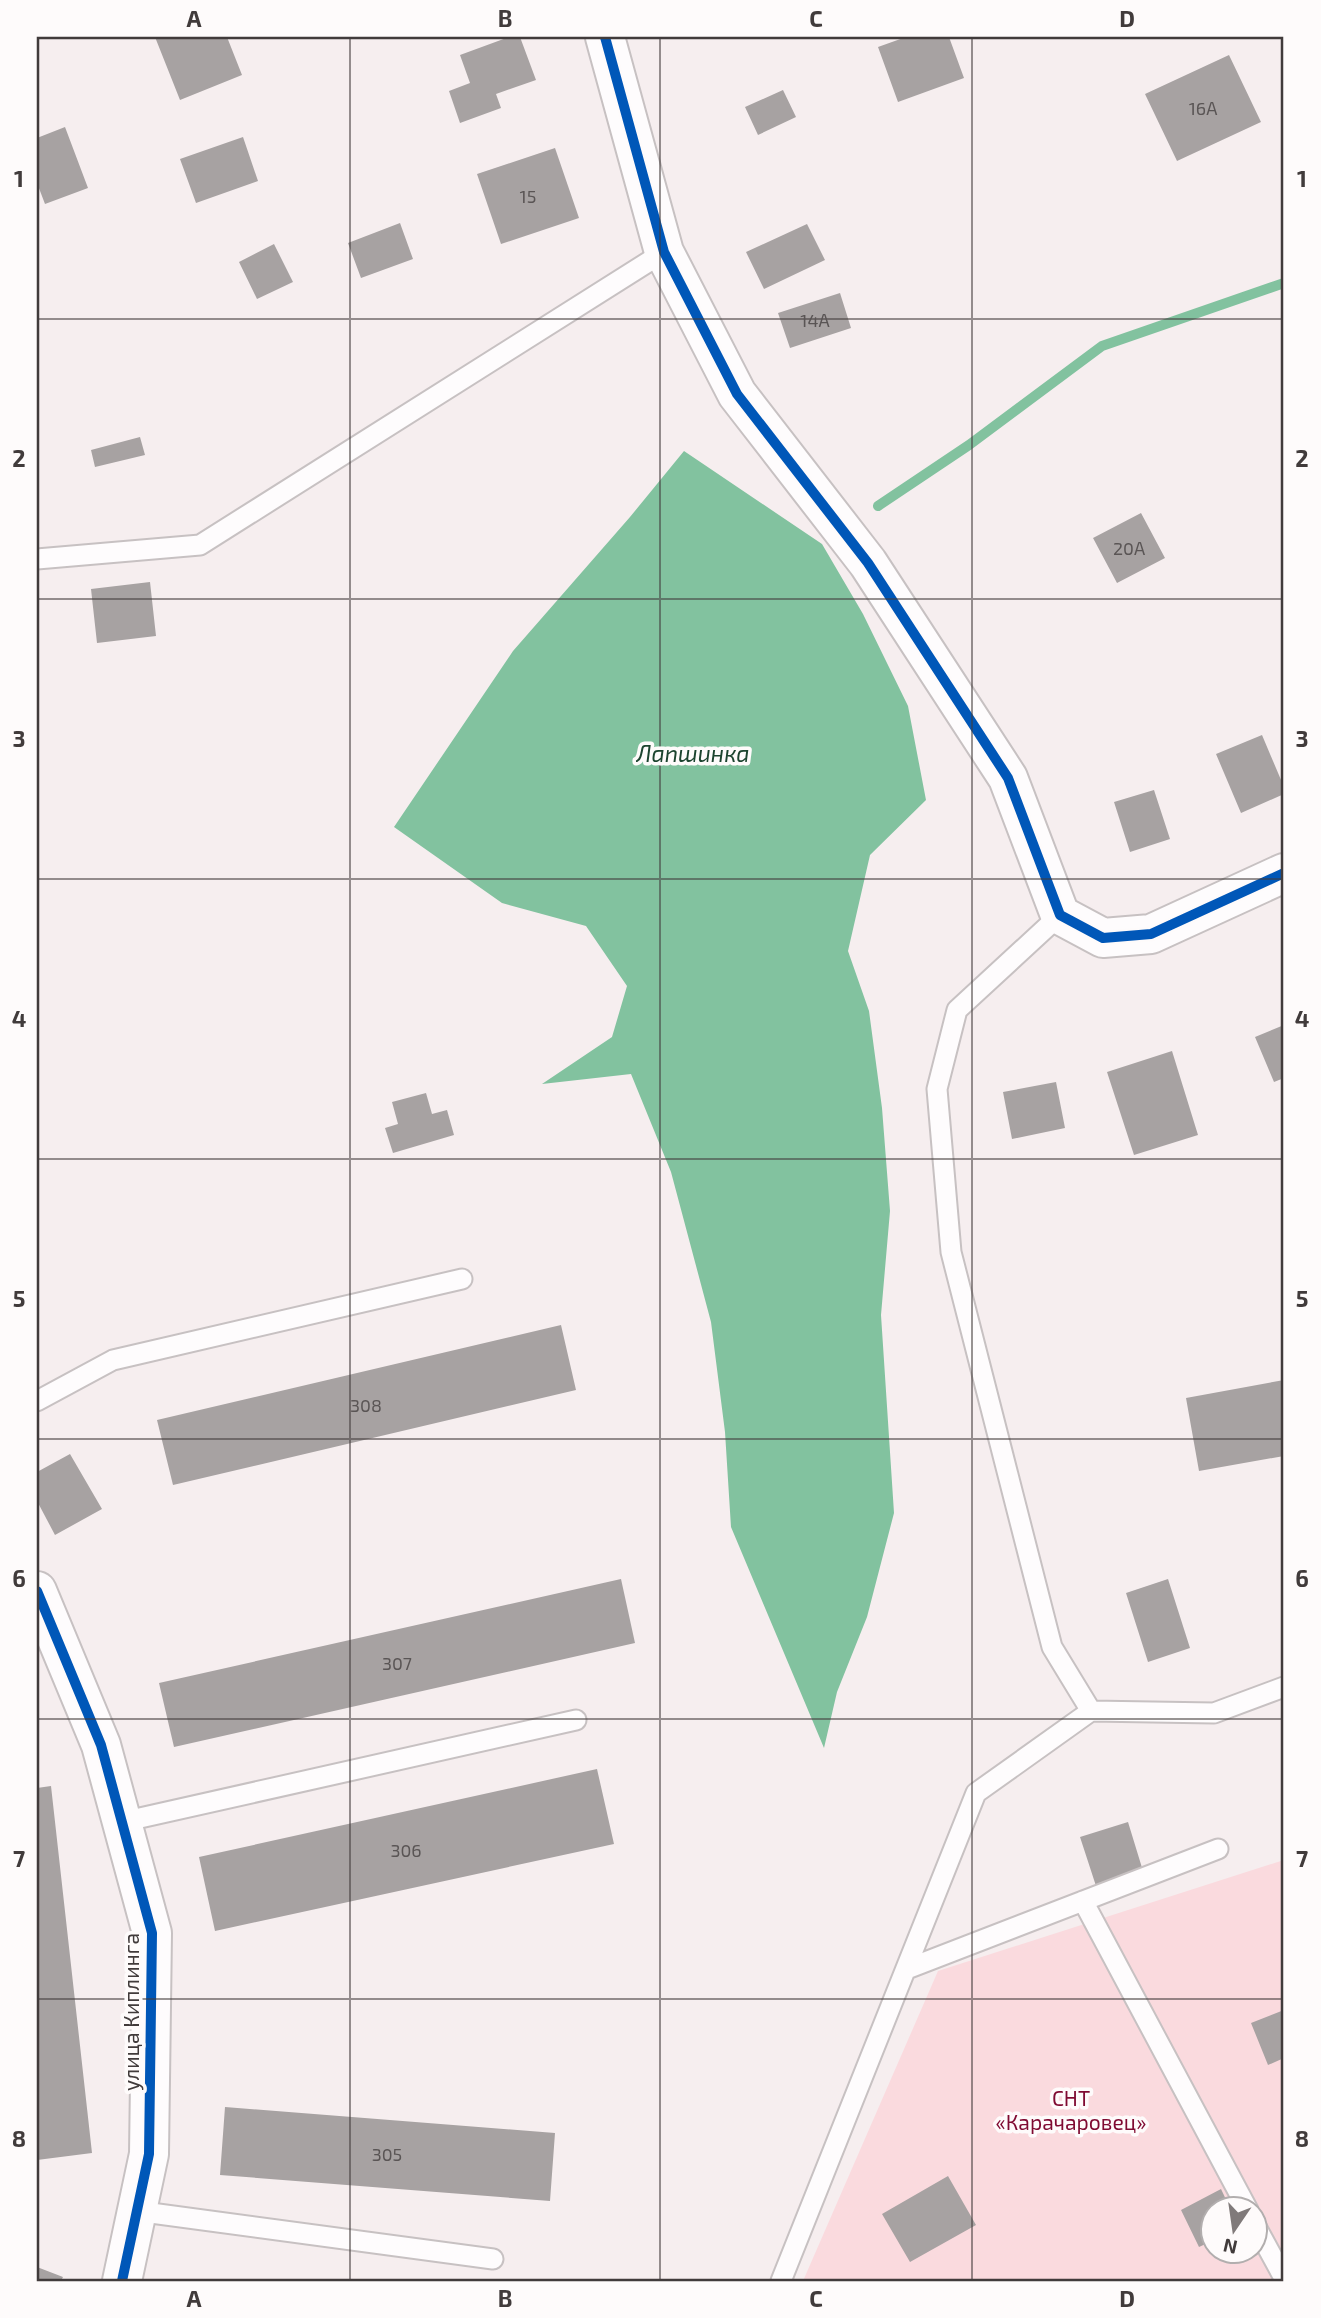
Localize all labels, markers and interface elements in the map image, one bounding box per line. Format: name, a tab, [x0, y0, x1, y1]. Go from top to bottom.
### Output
text: A	[186, 4, 202, 32]
text: B	[498, 4, 512, 32]
text: C	[809, 4, 823, 32]
text: D	[1119, 4, 1135, 32]
house number: 16А	[1189, 97, 1218, 119]
text: 1	[14, 164, 24, 192]
text: 1	[1297, 164, 1307, 192]
house number: 15	[520, 185, 536, 207]
house number: 14А	[800, 309, 831, 331]
text: 2	[12, 444, 26, 472]
text: 2	[1295, 444, 1309, 472]
house number: 20А	[1113, 537, 1146, 559]
text: 3	[12, 724, 26, 752]
text: 3	[1295, 724, 1309, 752]
water label: Лапшинка	[635, 739, 750, 767]
text: 4	[12, 1004, 26, 1032]
text: 4	[1295, 1004, 1309, 1032]
text: 5	[13, 1284, 25, 1312]
text: 5	[1296, 1284, 1308, 1312]
house number: 308	[350, 1394, 382, 1416]
text: 6	[12, 1564, 26, 1592]
text: 6	[1295, 1564, 1309, 1592]
house number: 307	[382, 1652, 412, 1674]
house number: 306	[390, 1839, 422, 1861]
text: 7	[13, 1844, 25, 1872]
text: 7	[1296, 1844, 1308, 1872]
street label: улица Киплинга	[118, 1933, 144, 2091]
park label: СНТ «Карачаровец»	[996, 2085, 1146, 2134]
text: 8	[12, 2124, 26, 2152]
text: 8	[1295, 2124, 1309, 2152]
house number: 305	[372, 2143, 402, 2165]
north arrow	[1198, 2196, 1268, 2266]
text: N	[1221, 2234, 1239, 2260]
text: A	[186, 2284, 202, 2312]
text: B	[498, 2284, 512, 2312]
text: C	[809, 2284, 823, 2312]
text: D	[1119, 2284, 1135, 2312]

